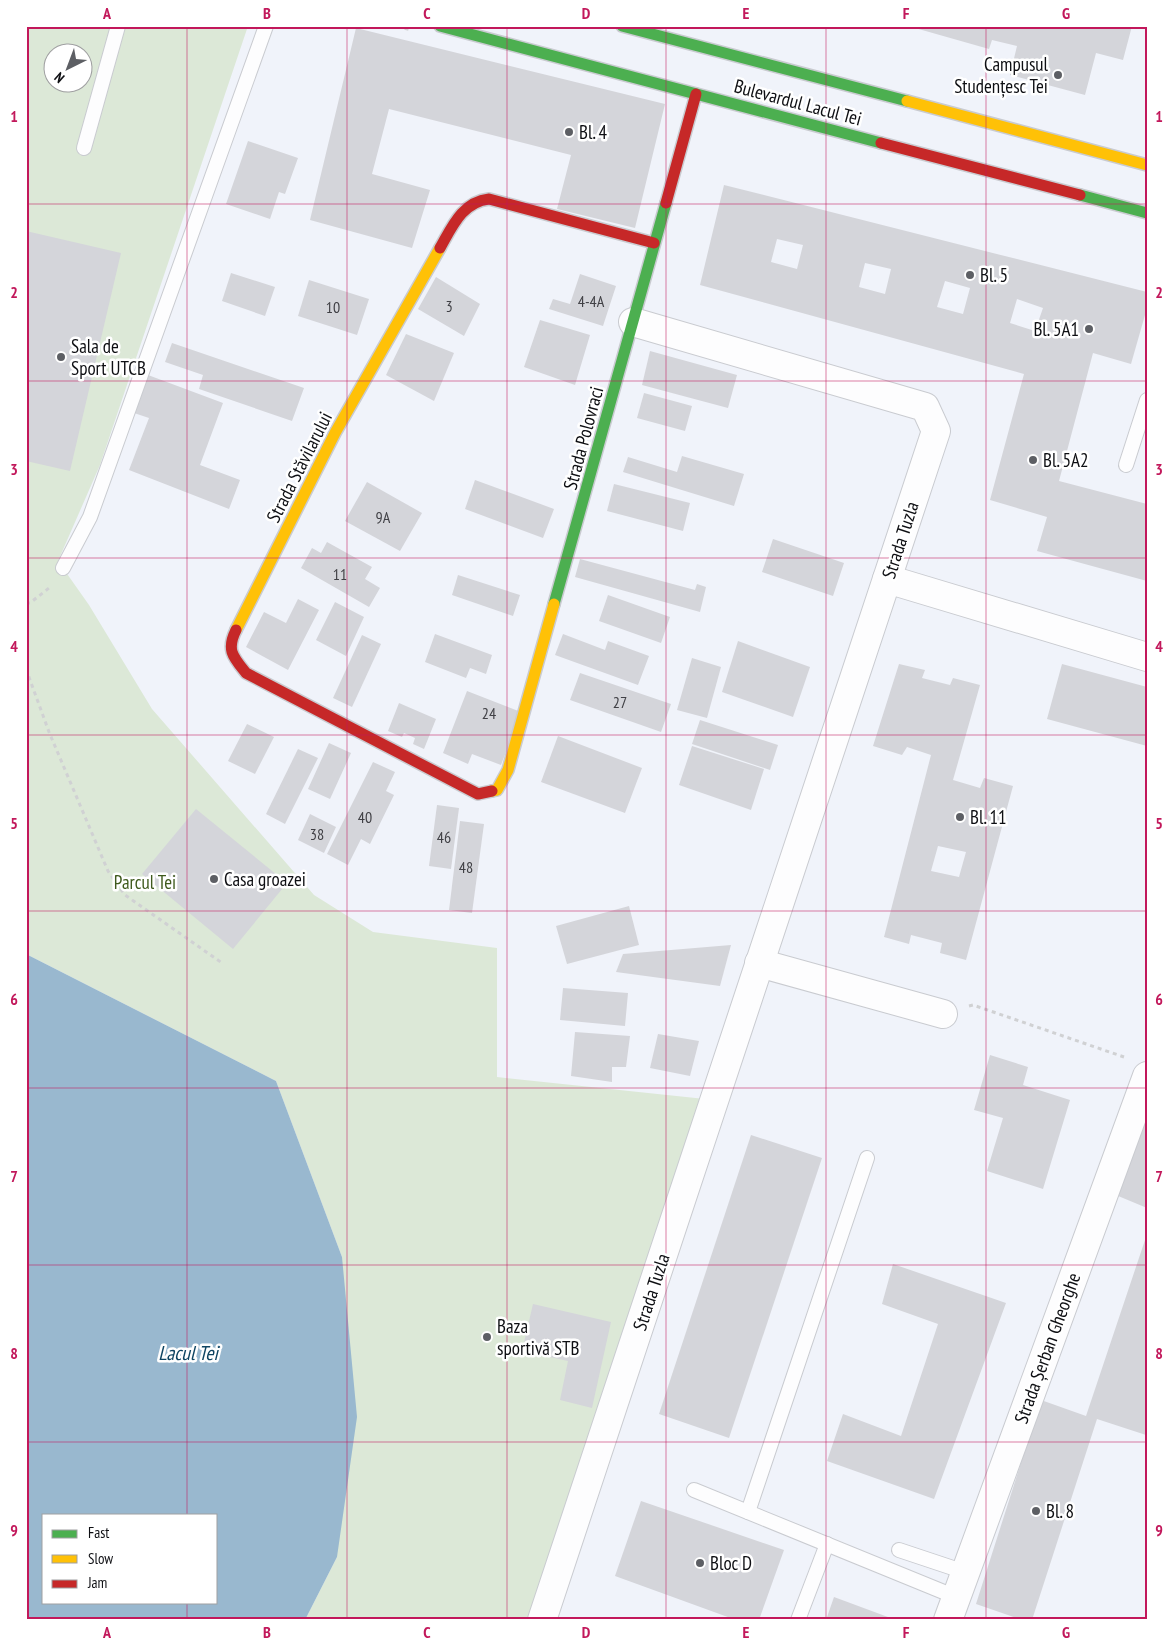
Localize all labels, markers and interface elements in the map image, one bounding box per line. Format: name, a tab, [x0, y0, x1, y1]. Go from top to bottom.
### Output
text: A	[102, 3, 112, 23]
text: B	[263, 3, 271, 23]
text: C	[423, 3, 431, 23]
text: D	[582, 3, 591, 23]
text: E	[743, 3, 750, 23]
text: F	[903, 3, 910, 23]
text: G	[1062, 3, 1070, 23]
north arrow	[42, 42, 92, 92]
place label: Campusul Studențesc Tei	[954, 52, 1049, 98]
text: N	[50, 68, 68, 87]
marker: Campusul Studențesc Tei	[1052, 69, 1064, 81]
street label: Bulevardul Lacul Tei	[732, 73, 864, 131]
text: 1	[10, 106, 18, 126]
text: 1	[1155, 106, 1163, 126]
place label: Bl. 4	[579, 120, 608, 144]
marker: Bl. 4	[563, 126, 575, 138]
place label: Bl. 5	[980, 263, 1008, 287]
marker: Bl. 5	[964, 269, 976, 281]
text: 2	[10, 282, 18, 302]
text: 2	[1155, 282, 1163, 302]
house number: 4-4A	[578, 291, 605, 311]
house number: 3	[445, 296, 453, 316]
house number: 10	[326, 297, 340, 317]
place label: Bl. 5A1	[1033, 317, 1079, 341]
marker: Bl. 5A1	[1083, 323, 1095, 335]
place label: Sala de Sport UTCB	[71, 334, 146, 380]
marker: Sala de Sport UTCB	[55, 351, 67, 363]
street label: Strada Polovraci	[558, 384, 608, 492]
street label: Strada Stăvilarului	[261, 408, 337, 526]
place label: Bl. 5A2	[1043, 448, 1089, 472]
marker: Bl. 5A2	[1027, 454, 1039, 466]
text: 3	[10, 459, 18, 479]
text: 3	[1155, 459, 1163, 479]
street label: Strada Tuzla	[876, 498, 924, 582]
house number: 9A	[376, 507, 391, 527]
house number: 11	[333, 564, 347, 584]
text: 4	[10, 636, 18, 656]
text: 4	[1155, 636, 1163, 656]
house number: 27	[613, 692, 627, 712]
house number: 24	[482, 703, 496, 723]
place label: Bl. 11	[970, 805, 1007, 829]
house number: 40	[358, 807, 372, 827]
marker: Bl. 11	[954, 811, 966, 823]
text: 5	[10, 813, 18, 833]
text: 5	[1155, 813, 1163, 833]
house number: 38	[310, 824, 324, 844]
house number: 46	[437, 827, 451, 847]
house number: 48	[459, 857, 473, 877]
place label: Casa groazei	[224, 867, 306, 891]
park label: Parcul Tei	[114, 870, 176, 894]
marker: Casa groazei	[208, 873, 220, 885]
text: 6	[10, 989, 18, 1009]
text: 6	[1155, 989, 1163, 1009]
text: 7	[10, 1166, 18, 1186]
text: 7	[1155, 1166, 1163, 1186]
street label: Strada Tuzla	[627, 1250, 675, 1334]
street label: Strada Șerban Gheorghe	[1009, 1269, 1085, 1427]
place label: Baza sportivă STB	[497, 1314, 580, 1360]
marker: Baza sportivă STB	[481, 1331, 493, 1343]
water label: Lacul Tei	[158, 1340, 220, 1366]
text: 8	[10, 1343, 18, 1363]
text: 8	[1155, 1343, 1163, 1363]
place label: Bl. 8	[1046, 1499, 1074, 1523]
marker: Bl. 8	[1030, 1505, 1042, 1517]
legend	[42, 1514, 218, 1604]
text: 9	[10, 1520, 18, 1540]
text: 9	[1155, 1520, 1163, 1540]
text: Fast	[88, 1523, 109, 1542]
text: Slow	[88, 1549, 113, 1568]
place label: Bloc D	[710, 1551, 752, 1575]
marker: Bloc D	[694, 1557, 706, 1569]
text: Jam	[87, 1573, 107, 1592]
text: A	[102, 1622, 112, 1642]
text: B	[263, 1622, 271, 1642]
text: C	[423, 1622, 431, 1642]
text: D	[582, 1622, 591, 1642]
text: E	[743, 1622, 750, 1642]
text: F	[903, 1622, 910, 1642]
text: G	[1062, 1622, 1070, 1642]

